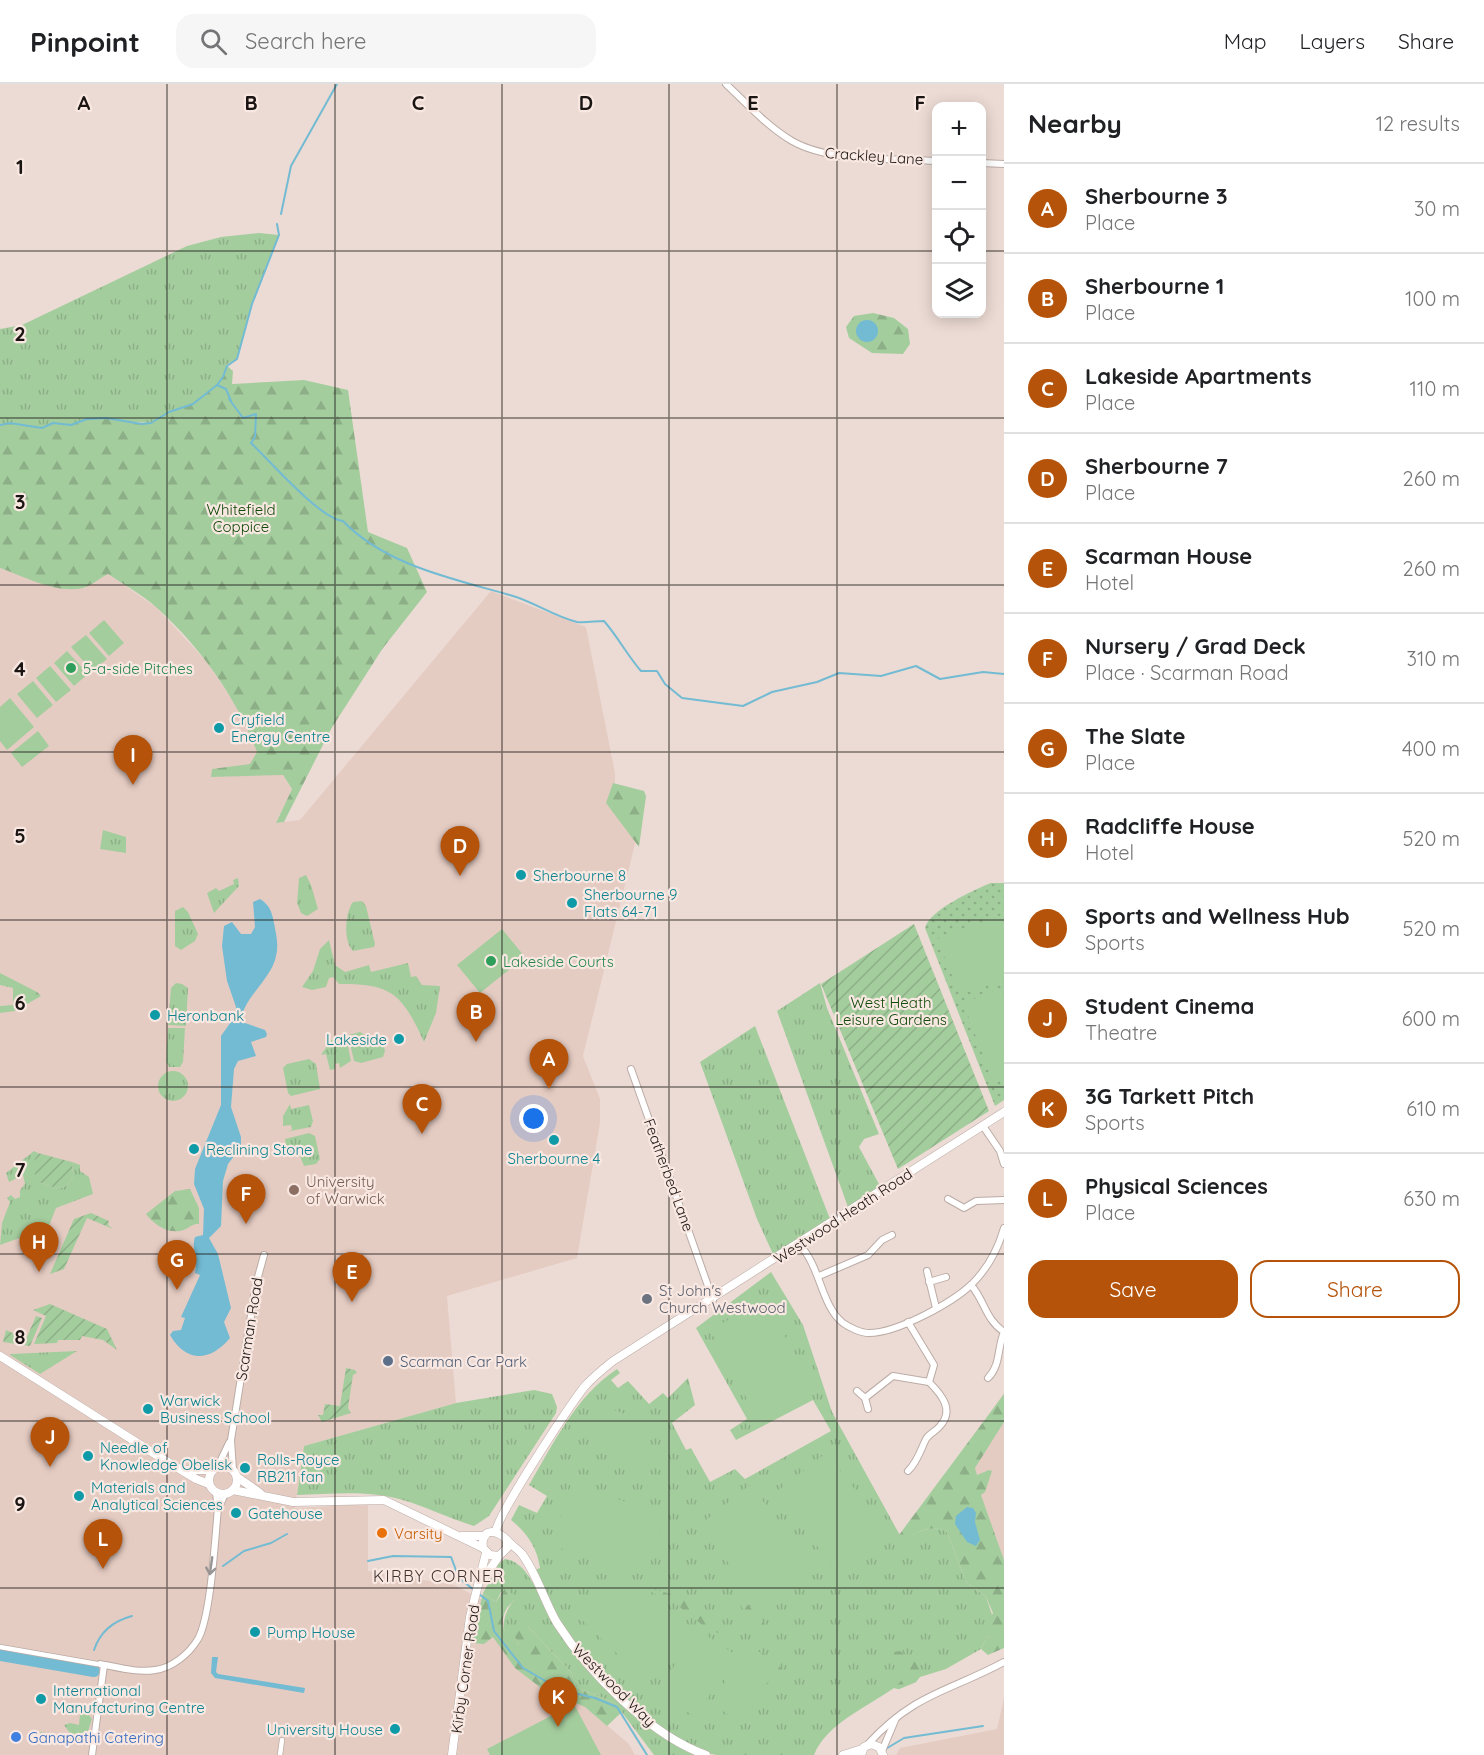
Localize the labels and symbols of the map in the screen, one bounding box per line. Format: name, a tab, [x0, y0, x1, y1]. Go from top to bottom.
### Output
text: A	[78, 90, 91, 115]
text: B	[244, 90, 258, 115]
text: C	[412, 90, 425, 115]
text: D	[579, 90, 593, 115]
text: E	[747, 90, 759, 115]
text: F	[914, 90, 926, 115]
street label: Crackley Lane	[824, 143, 924, 169]
text: 1	[16, 154, 24, 179]
text: 2	[14, 321, 26, 346]
text: 3	[15, 489, 25, 514]
park label: Whitefield Coppice	[206, 500, 276, 536]
text: 4	[14, 656, 26, 681]
place label: 5-a-side Pitches	[83, 659, 193, 678]
marker: 5-a-side Pitches	[64, 661, 78, 675]
place label: Cryfield Energy Centre	[231, 710, 330, 746]
marker: Cryfield Energy Centre	[212, 721, 226, 735]
pin: I	[114, 736, 152, 785]
text: 5	[14, 823, 26, 848]
pin: D	[440, 826, 480, 876]
place label: Sherbourne 8	[533, 866, 626, 885]
marker: Sherbourne 8	[514, 868, 528, 882]
place label: Sherbourne 9 Flats 64-71	[584, 885, 677, 921]
marker: Sherbourne 9 Flats 64-71	[565, 896, 579, 910]
place label: Lakeside Courts	[503, 952, 614, 971]
marker: Lakeside Courts	[484, 954, 498, 968]
text: 6	[14, 990, 26, 1015]
pin: B	[456, 992, 496, 1042]
park label: West Heath Leisure Gardens	[835, 993, 947, 1029]
place label: Heronbank	[167, 1006, 244, 1025]
marker: Heronbank	[148, 1008, 162, 1022]
place label: Lakeside	[326, 1030, 387, 1049]
marker: Lakeside	[392, 1032, 406, 1046]
pin: A	[530, 1040, 568, 1089]
pin: C	[402, 1084, 442, 1134]
your location	[519, 1104, 548, 1133]
street label: Featherbed Lane	[640, 1116, 698, 1234]
marker: Sherbourne 4	[547, 1133, 561, 1147]
place label: Reclining Stone	[206, 1140, 313, 1159]
marker: Reclining Stone	[187, 1142, 201, 1156]
place label: Sherbourne 4	[508, 1149, 600, 1168]
text: 7	[15, 1157, 26, 1182]
street label: Westwood Heath Road	[770, 1164, 916, 1268]
place label: University of Warwick	[306, 1172, 385, 1208]
pin: F	[226, 1174, 266, 1224]
marker: University of Warwick	[287, 1183, 301, 1197]
pin: H	[20, 1222, 58, 1272]
pin: G	[158, 1240, 196, 1290]
pin: E	[332, 1252, 372, 1302]
street label: Scarman Road	[231, 1276, 267, 1382]
place label: St John's Church Westwood	[659, 1281, 786, 1317]
marker: St John's Church Westwood	[640, 1292, 654, 1306]
text: 8	[15, 1324, 26, 1349]
place label: Scarman Car Park	[400, 1352, 527, 1371]
marker: Scarman Car Park	[381, 1354, 395, 1368]
place label: Warwick Business School	[160, 1391, 270, 1427]
marker: Warwick Business School	[141, 1402, 155, 1416]
pin: J	[31, 1418, 70, 1467]
place label: Needle of Knowledge Obelisk	[100, 1438, 232, 1474]
marker: Needle of Knowledge Obelisk	[81, 1449, 95, 1463]
place label: Rolls-Royce RB211 fan	[257, 1450, 340, 1486]
marker: Rolls-Royce RB211 fan	[238, 1461, 252, 1475]
place label: Materials and Analytical Sciences	[91, 1478, 223, 1514]
marker: Materials and Analytical Sciences	[72, 1489, 86, 1503]
text: 9	[14, 1491, 26, 1516]
place label: Gatehouse	[248, 1504, 323, 1523]
marker: Gatehouse	[229, 1506, 243, 1520]
pin: L	[84, 1520, 122, 1569]
place label: Varsity	[394, 1524, 443, 1543]
marker: Varsity	[375, 1526, 389, 1540]
one-way arrow	[205, 1555, 216, 1575]
district label: KIRBY CORNER	[373, 1566, 505, 1586]
street label: Kirby Corner Road	[447, 1603, 483, 1735]
place label: Pump House	[267, 1623, 355, 1642]
marker: Pump House	[248, 1625, 262, 1639]
street label: Westwood Way	[568, 1639, 660, 1731]
pin: K	[538, 1678, 578, 1727]
place label: International Manufacturing Centre	[53, 1681, 205, 1717]
marker: International Manufacturing Centre	[34, 1692, 48, 1706]
place label: University House	[266, 1720, 383, 1739]
marker: University House	[388, 1722, 402, 1736]
place label: Ganapathi Catering	[28, 1728, 164, 1747]
marker: Ganapathi Catering	[9, 1730, 23, 1744]

